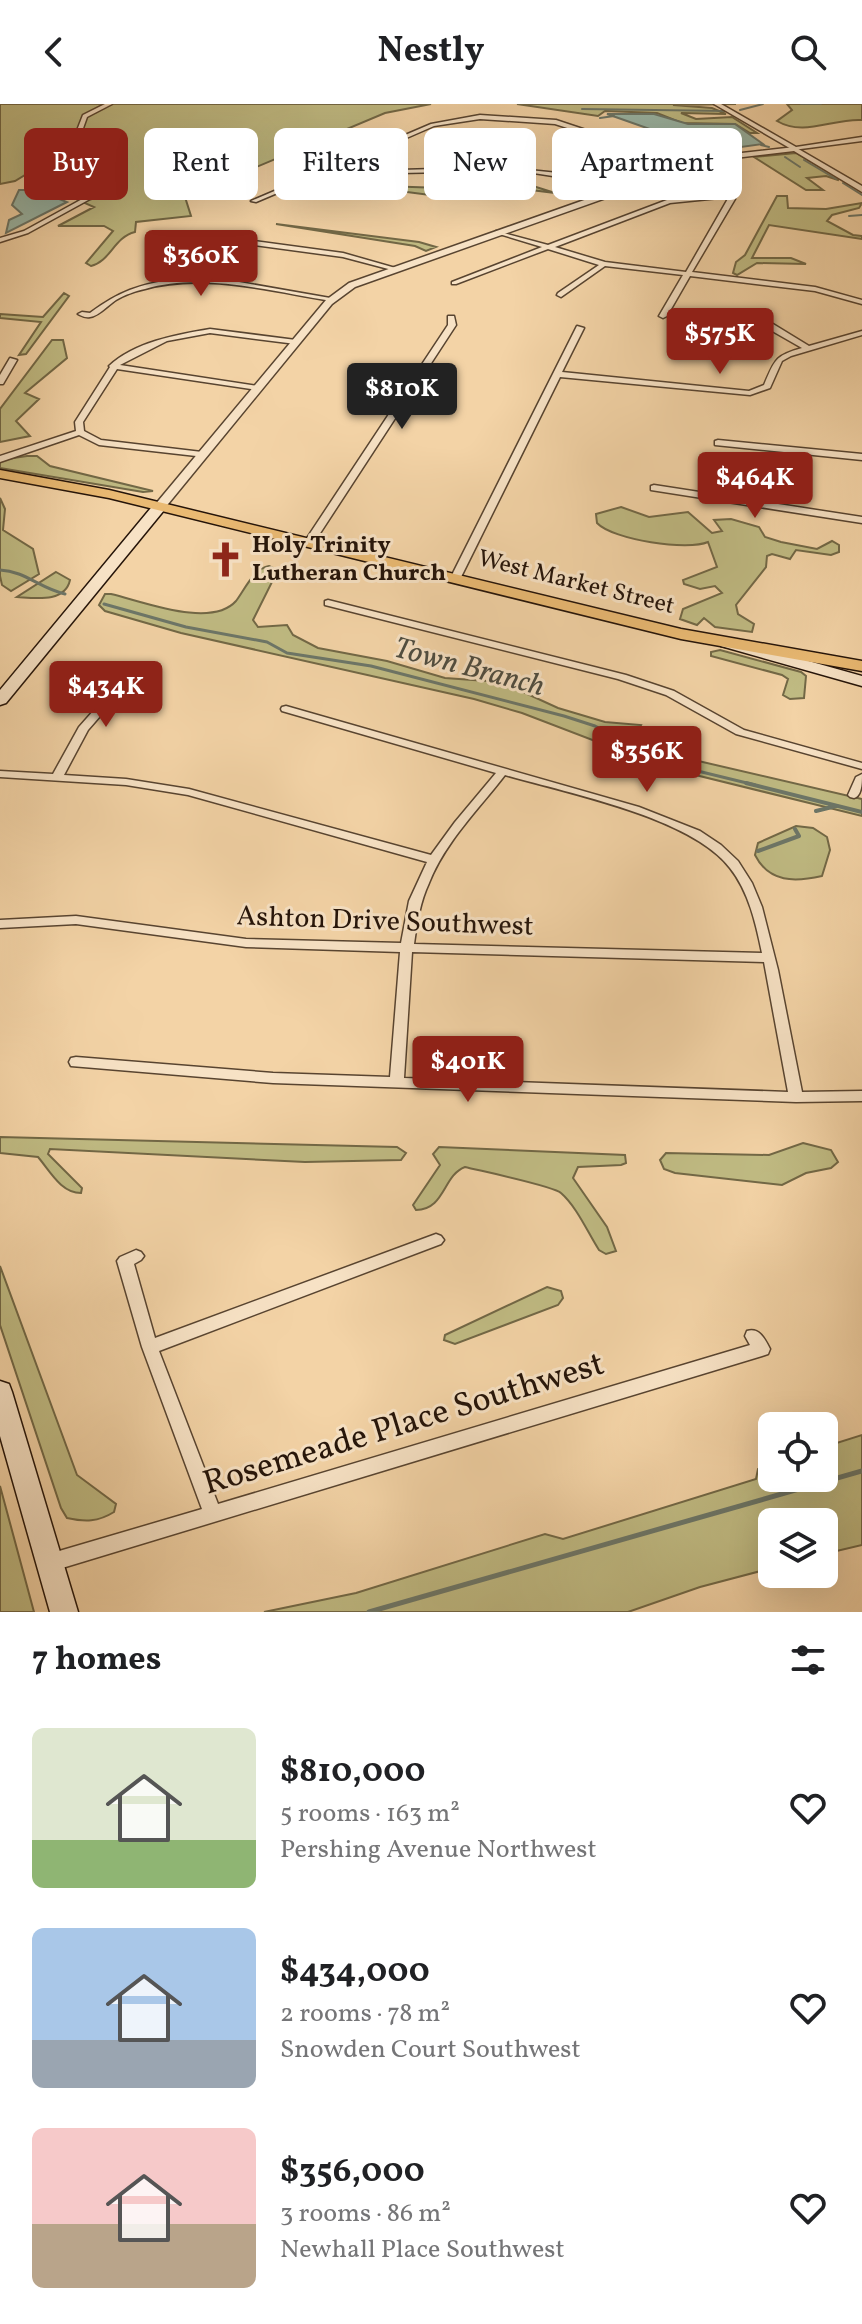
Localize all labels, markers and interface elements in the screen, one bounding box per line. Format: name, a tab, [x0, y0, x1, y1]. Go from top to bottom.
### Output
text: Nestly	[378, 27, 484, 77]
icon: back	[32, 30, 76, 74]
icon: search	[786, 30, 830, 74]
chip: Buy	[24, 128, 128, 200]
chip: Rent	[144, 128, 258, 200]
chip: Filters	[274, 128, 408, 200]
chip: New	[424, 128, 536, 200]
chip: Apartment	[552, 128, 742, 200]
pin: $360K	[145, 230, 257, 298]
text: $360K	[163, 238, 239, 274]
pin: $575K	[664, 308, 776, 376]
text: $575K	[685, 316, 755, 352]
pin: $810K	[346, 363, 458, 431]
text: $810K	[365, 371, 439, 407]
pin: $464K	[699, 452, 811, 520]
text: $464K	[716, 460, 794, 496]
place label: Holy Trinity Lutheran Church	[252, 529, 446, 591]
church icon: Holy Trinity Lutheran Church	[207, 541, 245, 579]
street label: West Market Street	[474, 542, 678, 624]
water label: Town Branch	[389, 628, 549, 708]
pin: $434K	[50, 661, 162, 729]
text: $434K	[67, 669, 145, 705]
pin: $356K	[591, 726, 703, 794]
text: $356K	[610, 734, 684, 770]
street label: Ashton Drive Southwest	[236, 897, 534, 947]
pin: $401K	[412, 1036, 524, 1104]
text: $401K	[430, 1044, 506, 1080]
street label: Rosemeade Place Southwest	[198, 1342, 610, 1508]
map controls	[758, 1412, 838, 1588]
button: locate	[758, 1412, 838, 1492]
button: layers	[758, 1508, 838, 1588]
text: 7 homes	[32, 1637, 161, 1684]
icon: filters	[786, 1638, 830, 1682]
text: $810,000	[280, 1749, 425, 1796]
icon: home	[96, 1760, 192, 1856]
icon: heart	[786, 1786, 830, 1830]
text: 5 rooms · 163 m²	[280, 1796, 460, 1832]
text: Pershing Avenue Northwest	[280, 1832, 597, 1868]
text: $434,000	[280, 1949, 430, 1996]
icon: home	[96, 1960, 192, 2056]
icon: heart	[786, 1986, 830, 2030]
text: 2 rooms · 78 m²	[280, 1996, 450, 2032]
text: Snowden Court Southwest	[280, 2032, 581, 2068]
text: $356,000	[280, 2149, 425, 2196]
icon: home	[96, 2160, 192, 2256]
icon: heart	[786, 2186, 830, 2230]
text: 3 rooms · 86 m²	[280, 2196, 451, 2232]
text: Newhall Place Southwest	[280, 2232, 565, 2268]

